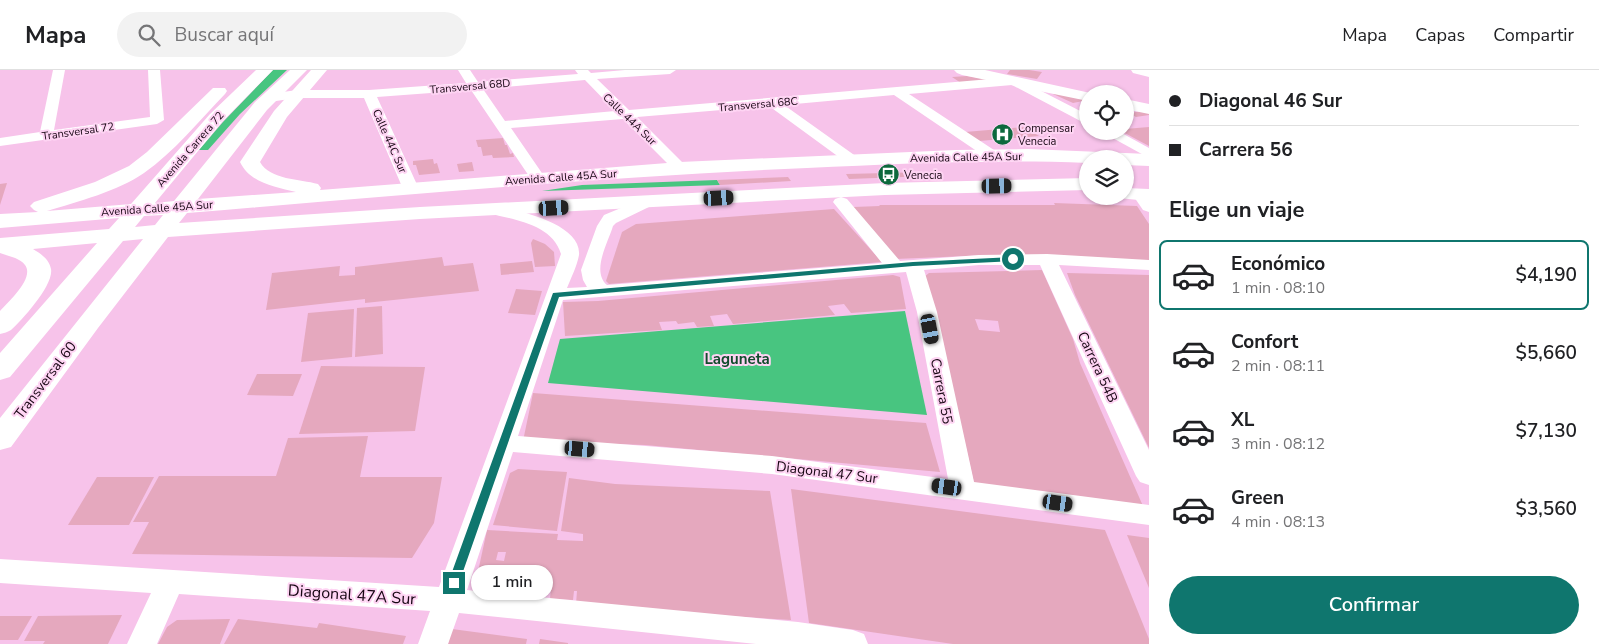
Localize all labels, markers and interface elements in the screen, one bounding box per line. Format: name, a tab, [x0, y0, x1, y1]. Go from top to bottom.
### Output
search box	[117, 12, 467, 57]
text: Mapa	[25, 19, 87, 51]
icon: search	[135, 21, 163, 49]
text: Buscar aquí	[175, 22, 274, 48]
text: Mapa	[1342, 23, 1387, 47]
text: Capas	[1415, 23, 1465, 47]
text: Compartir	[1493, 23, 1574, 47]
street label: Transversal 68D	[429, 76, 511, 97]
map controls	[1079, 85, 1134, 205]
button: locate	[1079, 85, 1134, 140]
text: Diagonal 46 Sur	[1199, 88, 1342, 114]
street label: Calle 44A Sur	[600, 90, 660, 149]
street label: Transversal 68C	[718, 94, 799, 115]
street label: Calle 44C Sur	[369, 107, 410, 176]
street label: Avenida Carrera 72	[153, 108, 227, 190]
street label: Transversal 72	[41, 119, 115, 144]
place label: Compensar Venecia	[1017, 121, 1074, 149]
hospital icon: Compensar Venecia	[990, 122, 1014, 146]
text: Carrera 56	[1199, 137, 1293, 163]
street label: Avenida Calle 45A Sur	[910, 149, 1022, 166]
button: layers	[1079, 150, 1134, 205]
bus stop icon: Venecia	[876, 163, 900, 187]
street label: Avenida Calle 45A Sur	[505, 166, 618, 189]
place label: Venecia	[903, 168, 943, 183]
car	[981, 178, 1012, 194]
car	[703, 190, 734, 206]
text: Elige un viaje	[1169, 195, 1304, 225]
street label: Avenida Calle 45A Sur	[101, 197, 214, 220]
car	[538, 200, 569, 216]
route start	[1002, 248, 1024, 270]
text: Económico	[1231, 251, 1325, 277]
icon: car	[1171, 253, 1216, 298]
text: $4,190	[1515, 262, 1577, 288]
text: 1 min · 08:10	[1231, 277, 1325, 299]
car	[919, 313, 940, 345]
street label: Carrera 54B	[1073, 329, 1122, 406]
text: Confort	[1231, 329, 1298, 355]
icon: car	[1171, 331, 1216, 376]
street label: Transversal 60	[10, 338, 81, 423]
text: $5,660	[1515, 340, 1577, 366]
district label: Laguneta	[704, 349, 770, 369]
text: 2 min · 08:11	[1231, 355, 1325, 377]
street label: Carrera 55	[926, 357, 957, 426]
text: XL	[1231, 407, 1254, 433]
icon: car	[1171, 409, 1216, 454]
text: $7,130	[1515, 418, 1577, 444]
text: 3 min · 08:12	[1231, 433, 1325, 455]
car	[564, 440, 595, 458]
street label: Diagonal 47 Sur	[775, 457, 879, 488]
car	[931, 477, 962, 497]
text: Green	[1231, 485, 1284, 511]
icon: car	[1171, 487, 1216, 532]
car	[1042, 493, 1073, 513]
text: $3,560	[1515, 496, 1577, 522]
text: 4 min · 08:13	[1231, 511, 1325, 533]
callout: 1 min	[472, 566, 554, 600]
text: 1 min	[492, 571, 532, 593]
route end	[443, 572, 465, 594]
button: Confirmar	[1169, 576, 1579, 634]
street label: Diagonal 47A Sur	[287, 580, 417, 610]

